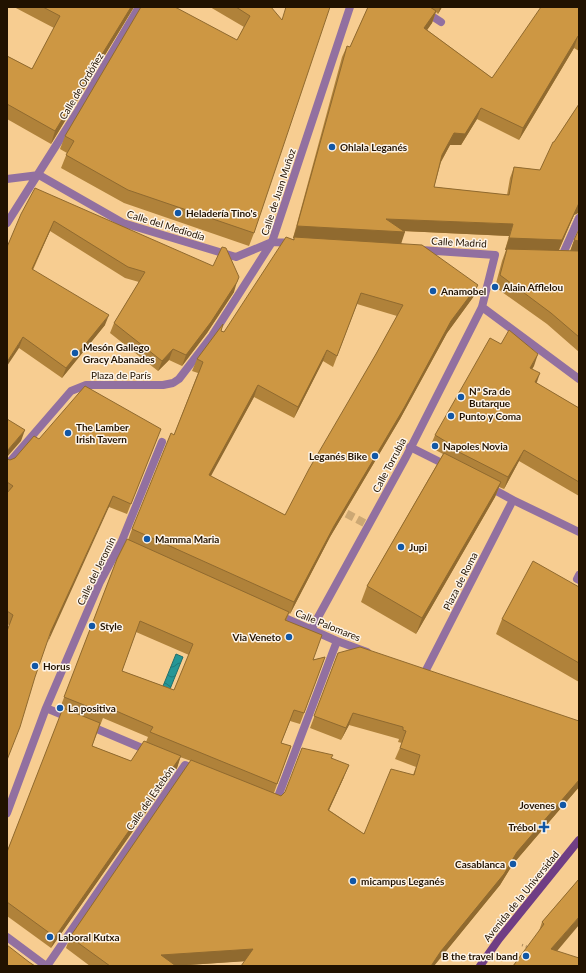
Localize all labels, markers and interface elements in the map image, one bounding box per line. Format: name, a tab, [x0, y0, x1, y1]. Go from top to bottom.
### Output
street label: Calle de Ordóñez	[56, 50, 106, 122]
place label: Ohlala Leganés	[340, 141, 408, 153]
marker: Ohlala Leganés	[327, 142, 337, 152]
street label: Calle de Juan Muñoz	[258, 147, 298, 237]
street label: Calle del Mediodía	[125, 207, 207, 243]
place label: Heladería Tino's	[186, 207, 258, 219]
marker: Heladería Tino's	[173, 208, 183, 218]
street label: Calle Madrid	[431, 235, 487, 249]
place label: Alain Afflelou	[502, 281, 563, 293]
marker: Alain Afflelou	[490, 282, 500, 292]
place label: Anamobel	[440, 285, 486, 297]
marker: Anamobel	[428, 286, 438, 296]
place label: Mesón Gallego Gracy Abanades	[83, 341, 155, 365]
marker: Mesón Gallego Gracy Abanades	[70, 348, 80, 358]
street label: Plaza de París	[91, 369, 151, 381]
place label: Nª Sra de Butarque	[469, 385, 511, 409]
marker: Nª Sra de Butarque	[456, 392, 466, 402]
place label: Punto y Coma	[459, 410, 521, 422]
marker: Punto y Coma	[446, 411, 456, 421]
place label: The Lamber Irish Tavern	[76, 421, 129, 445]
marker: The Lamber Irish Tavern	[63, 428, 73, 438]
street label: Calle Torrubia	[370, 436, 408, 494]
place label: Napoles Novia	[443, 440, 508, 452]
marker: Napoles Novia	[430, 441, 440, 451]
place label: Leganés Bike	[309, 450, 368, 462]
marker: Leganés Bike	[370, 451, 380, 461]
place label: Mamma Maria	[155, 533, 219, 545]
marker: Mamma Maria	[142, 534, 152, 544]
street label: Calle del Jeromín	[74, 535, 118, 607]
place label: Jupi	[409, 541, 427, 553]
marker: Jupi	[396, 542, 406, 552]
street label: Plaza de Roma	[440, 550, 480, 612]
street label: Calle Palomares	[294, 606, 362, 644]
place label: Style	[100, 620, 123, 632]
marker: Style	[87, 621, 97, 631]
place label: Via Veneto	[232, 631, 281, 643]
marker: Via Veneto	[284, 632, 294, 642]
place label: Horus	[43, 660, 71, 672]
marker: Horus	[30, 661, 40, 671]
place label: La positiva	[68, 702, 116, 714]
marker: La positiva	[55, 703, 65, 713]
street label: Calle del Estebón	[123, 764, 177, 832]
place label: Jovenes	[519, 799, 556, 811]
marker: Jovenes	[558, 800, 568, 810]
place label: Trébol	[508, 821, 536, 833]
marker: Trébol	[539, 822, 549, 832]
street label: Avenida de la Universidad	[481, 848, 561, 944]
place label: Casablanca	[455, 858, 505, 870]
marker: Casablanca	[508, 859, 518, 869]
place label: micampus Leganés	[361, 875, 445, 887]
marker: micampus Leganés	[348, 876, 358, 886]
place label: Laboral Kutxa	[58, 931, 120, 943]
marker: Laboral Kutxa	[45, 932, 55, 942]
place label: B the travel band	[442, 950, 518, 962]
marker: B the travel band	[521, 951, 531, 961]

